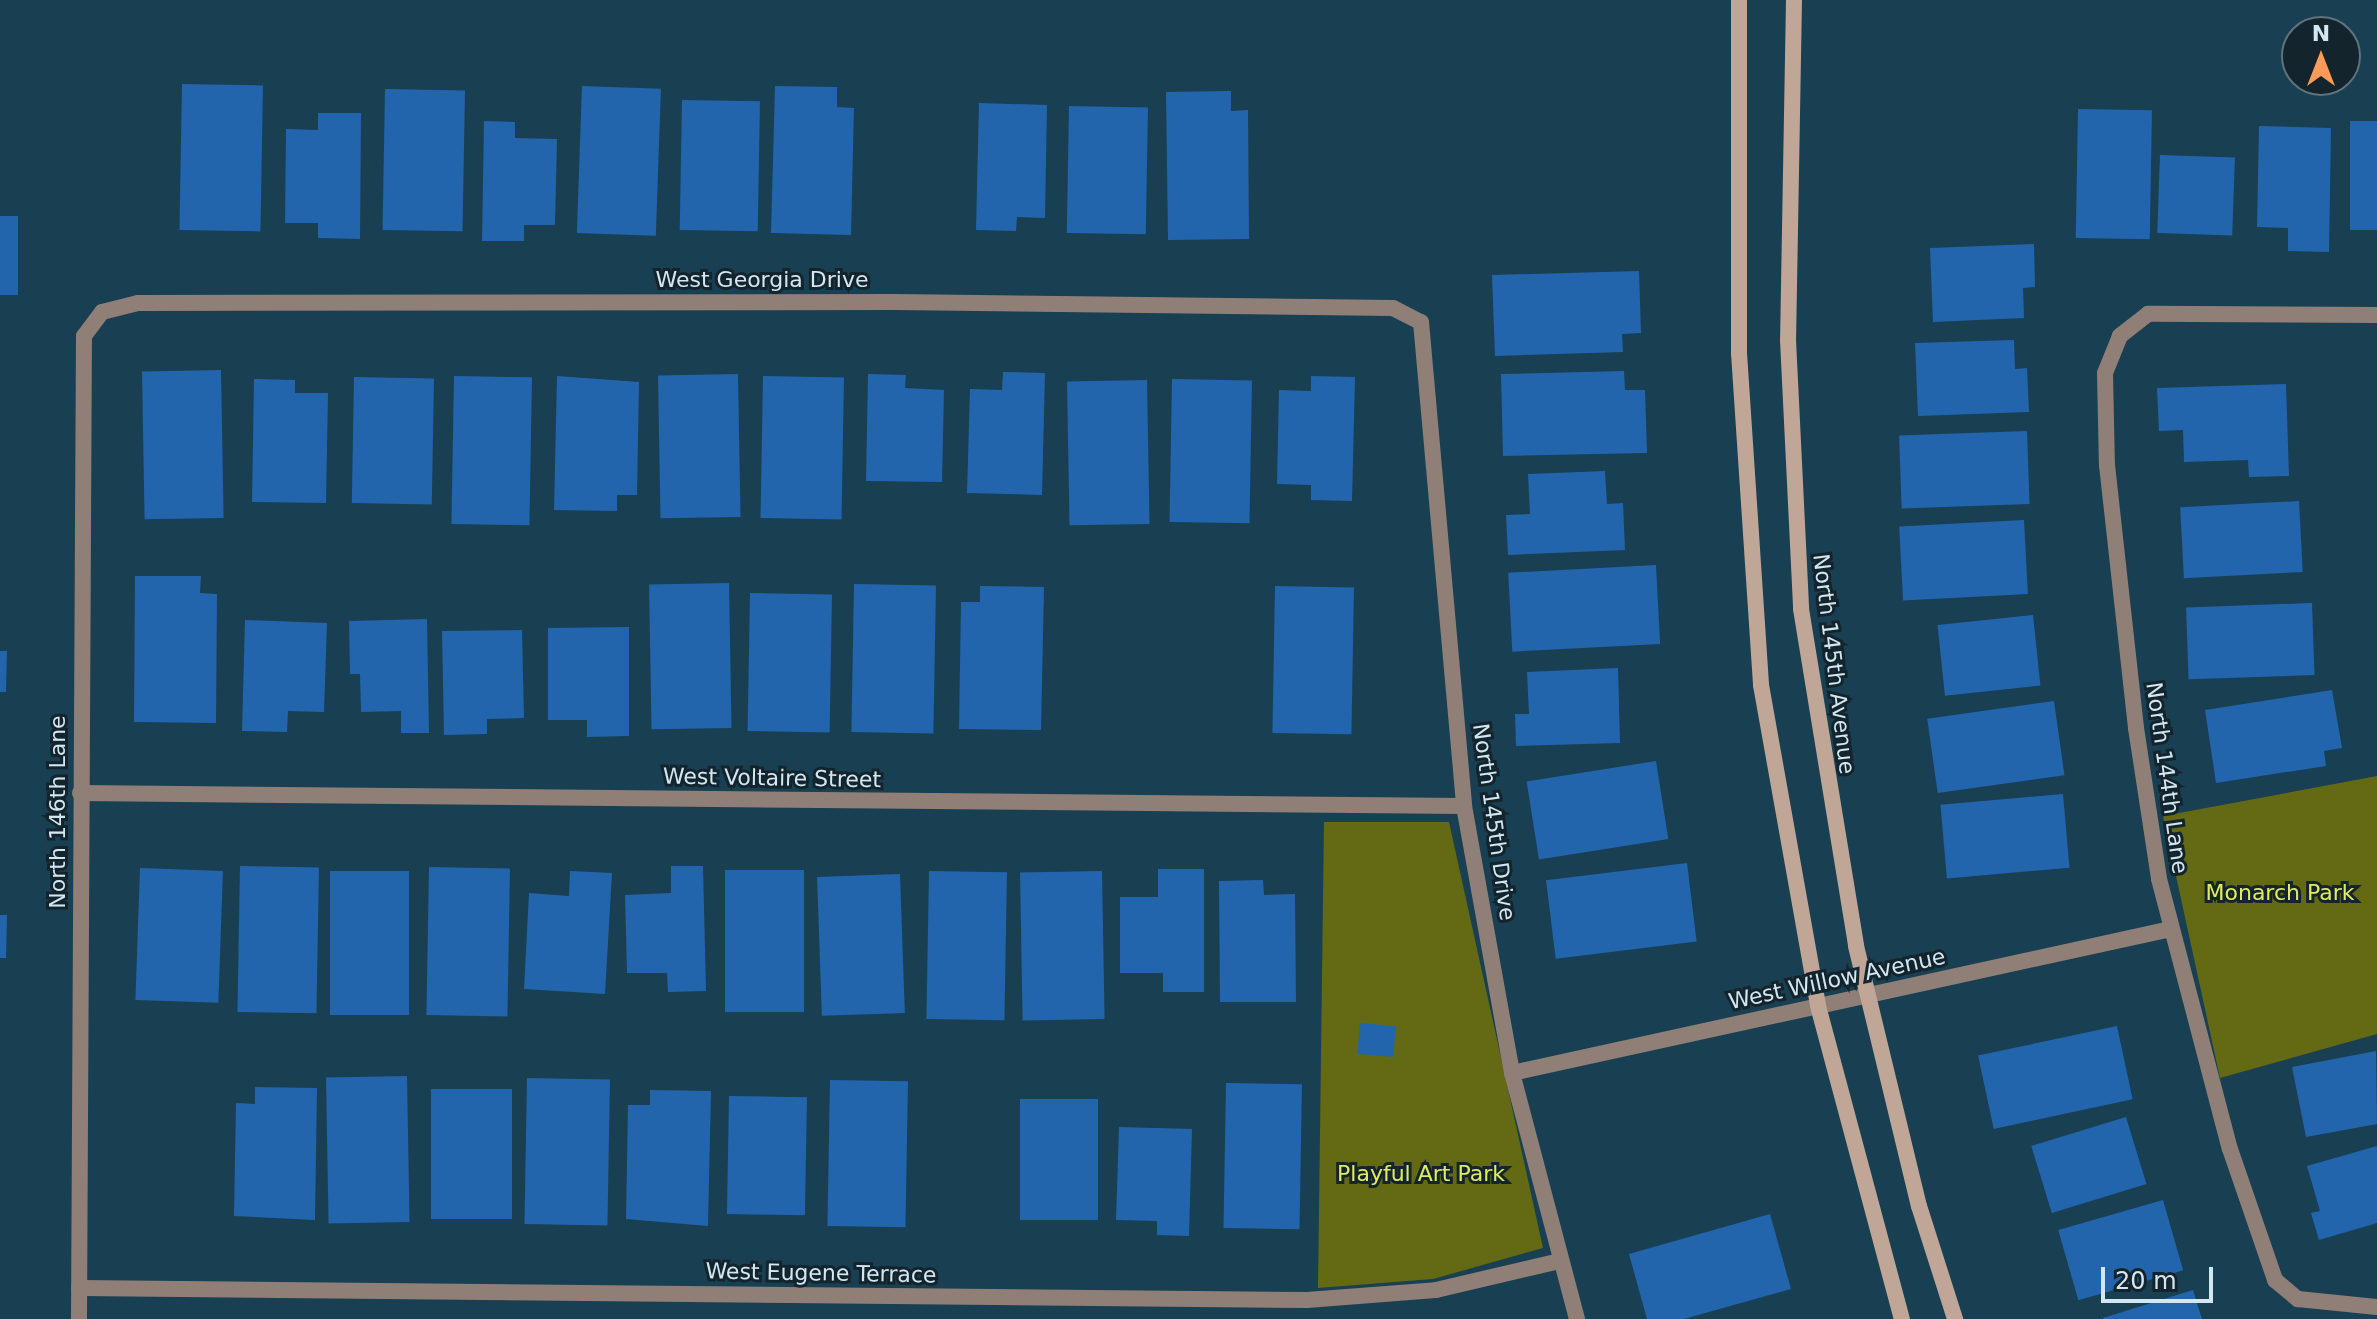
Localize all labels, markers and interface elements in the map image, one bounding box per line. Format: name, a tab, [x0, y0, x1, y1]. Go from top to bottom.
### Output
north arrow	[2281, 16, 2361, 96]
text: N	[2312, 21, 2330, 46]
street label: West Georgia Drive	[656, 267, 868, 293]
street label: North 145th Avenue	[1807, 552, 1861, 776]
street label: North 144th Lane	[2140, 680, 2194, 876]
street label: North 146th Lane	[45, 715, 71, 909]
street label: North 145th Drive	[1467, 722, 1521, 922]
street label: West Voltaire Street	[663, 763, 881, 793]
park label: Monarch Park	[2205, 880, 2355, 906]
street label: West Willow Avenue	[1726, 943, 1948, 1015]
park label: Playful Art Park	[1337, 1161, 1505, 1187]
scale bar	[2105, 1251, 2217, 1301]
street label: West Eugene Terrace	[705, 1258, 937, 1288]
text: 20 m	[2115, 1267, 2177, 1295]

